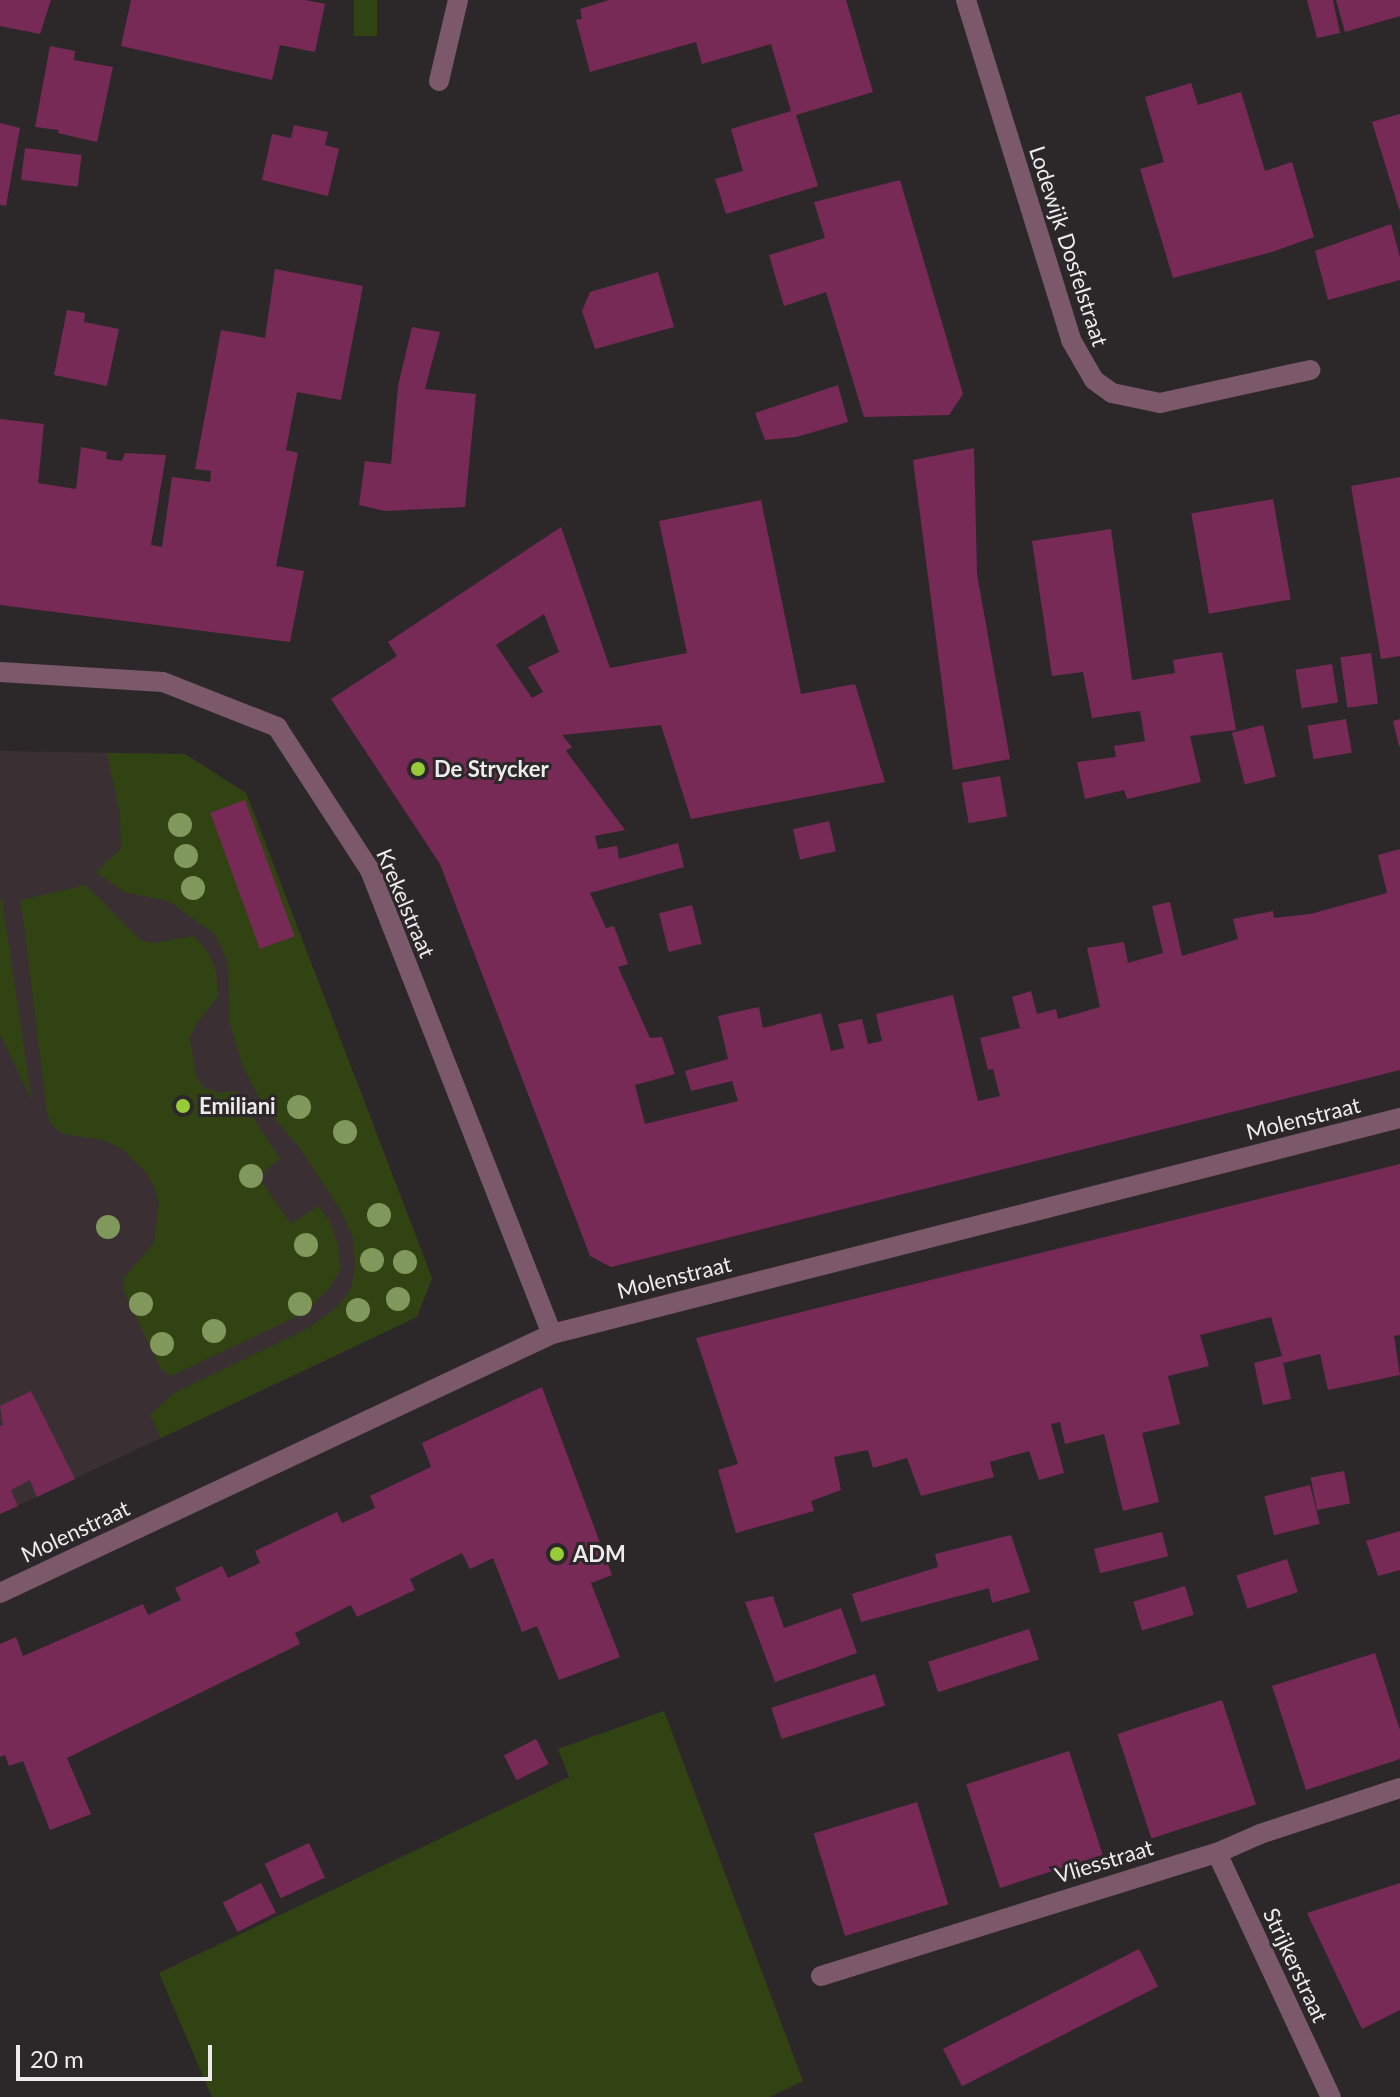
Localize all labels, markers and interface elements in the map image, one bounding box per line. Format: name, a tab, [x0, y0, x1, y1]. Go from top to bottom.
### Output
street label: Lodewijk Dosfelstraat	[1024, 143, 1114, 349]
place label: De Strycker	[434, 756, 549, 782]
marker: De Strycker	[409, 760, 427, 778]
street label: Krekelstraat	[371, 844, 441, 962]
street label: Molenstraat	[1243, 1091, 1363, 1145]
place label: Emiliani	[199, 1093, 276, 1119]
marker: Emiliani	[174, 1097, 192, 1115]
street label: Molenstraat	[614, 1250, 734, 1304]
street label: Molenstraat	[17, 1494, 133, 1568]
place label: ADM	[573, 1541, 626, 1567]
marker: ADM	[548, 1545, 566, 1563]
street label: Vliesstraat	[1052, 1834, 1156, 1888]
street label: Strijkerstraat	[1258, 1904, 1334, 2026]
scale bar	[20, 2029, 216, 2079]
text: 20 m	[30, 2044, 84, 2073]

